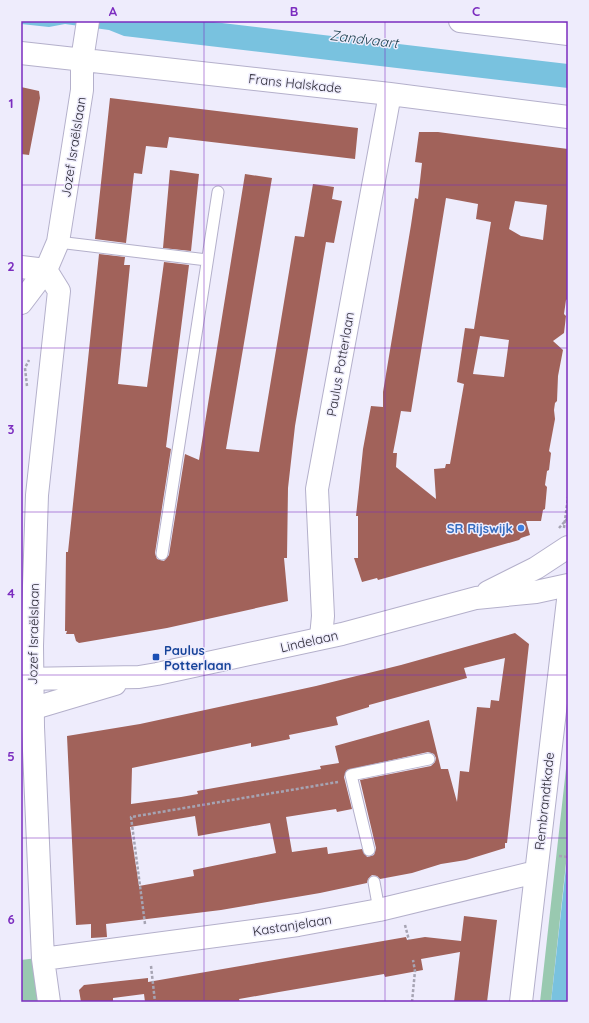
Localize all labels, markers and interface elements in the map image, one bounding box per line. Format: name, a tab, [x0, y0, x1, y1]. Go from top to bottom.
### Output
text: A	[109, 3, 118, 19]
text: B	[290, 3, 298, 19]
text: C	[472, 3, 480, 19]
water label: Zandvaart	[329, 26, 401, 52]
street label: Frans Halskade	[248, 70, 342, 96]
text: 1	[8, 95, 14, 111]
street label: Jozef Israëlslaan	[57, 96, 89, 198]
text: 2	[7, 258, 15, 274]
street label: Paulus Potterlaan	[323, 311, 357, 417]
text: 3	[8, 421, 15, 437]
place label: SR Rijswijk	[447, 520, 513, 536]
marker: SR Rijswijk	[516, 523, 526, 533]
street label: Jozef Israëlslaan	[24, 583, 42, 685]
text: 4	[7, 585, 15, 601]
street label: Lindelaan	[279, 627, 339, 655]
place label: Paulus Potterlaan	[164, 642, 231, 673]
marker: Paulus Potterlaan	[151, 652, 161, 662]
text: 5	[7, 748, 15, 764]
street label: Rembrandtkade	[531, 751, 557, 851]
text: 6	[7, 911, 15, 927]
street label: Kastanjelaan	[251, 911, 333, 939]

